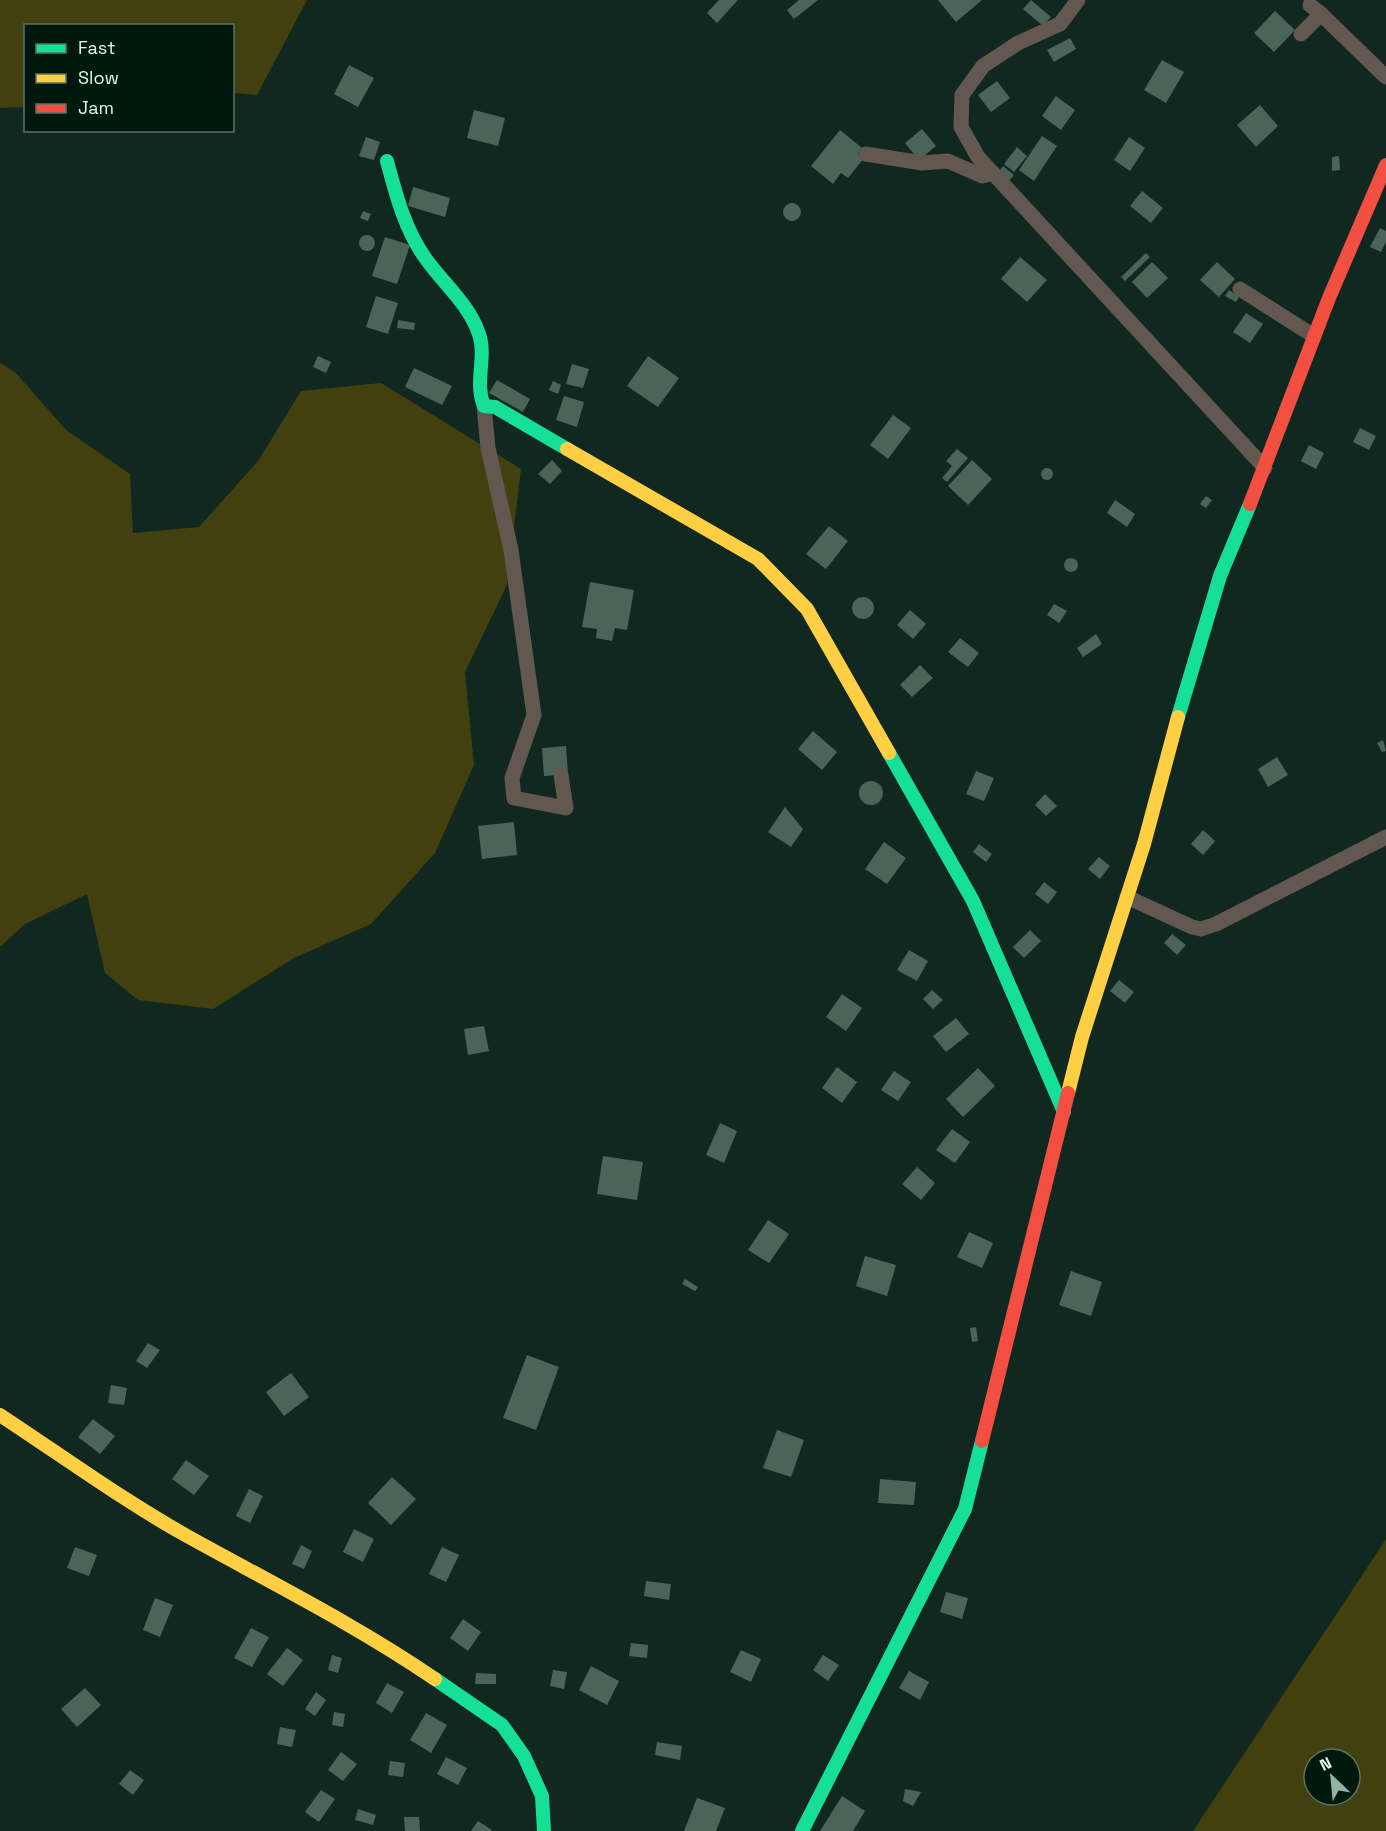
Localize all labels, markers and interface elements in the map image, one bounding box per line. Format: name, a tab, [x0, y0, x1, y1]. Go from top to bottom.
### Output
legend	[24, 24, 234, 132]
text: Fast	[78, 36, 115, 59]
text: Slow	[78, 66, 119, 89]
text: Jam	[78, 96, 114, 119]
north arrow	[1302, 1747, 1362, 1807]
text: N	[1316, 1752, 1335, 1776]

